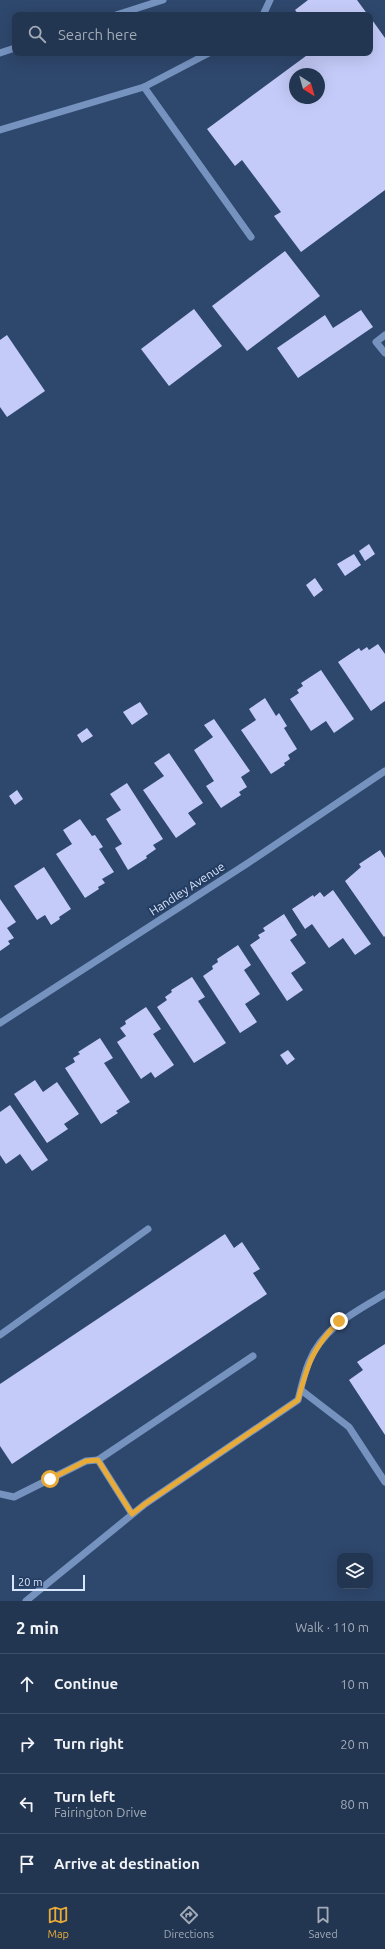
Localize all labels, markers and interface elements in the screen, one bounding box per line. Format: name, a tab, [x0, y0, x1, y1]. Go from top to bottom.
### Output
search box	[12, 12, 373, 56]
icon: search	[26, 23, 48, 45]
text: Search here	[58, 26, 137, 43]
north arrow	[289, 68, 325, 104]
street label: Handley Avenue	[147, 859, 227, 918]
route end	[330, 1312, 348, 1330]
route start	[41, 1470, 59, 1488]
map controls	[337, 1553, 373, 1589]
button: layers	[337, 1553, 373, 1589]
scale bar	[12, 1573, 85, 1592]
text: 20 m	[18, 1576, 42, 1588]
text: 2 min	[16, 1618, 59, 1637]
text: Walk · 110 m	[295, 1620, 369, 1634]
icon: ahead	[16, 1673, 38, 1695]
text: Continue	[54, 1675, 118, 1692]
text: 10 m	[340, 1677, 369, 1691]
icon: right	[16, 1733, 38, 1755]
text: Turn right	[54, 1735, 124, 1752]
text: 20 m	[340, 1737, 369, 1751]
text: Turn left	[54, 1788, 115, 1805]
icon: left	[16, 1793, 38, 1815]
text: 80 m	[340, 1797, 369, 1811]
text: Fairington Drive	[54, 1805, 147, 1819]
icon: arrive	[16, 1853, 38, 1875]
text: Arrive at destination	[54, 1855, 200, 1872]
tab: Map	[47, 1904, 69, 1940]
tab: Directions	[164, 1904, 214, 1940]
tab: Saved	[308, 1904, 338, 1940]

